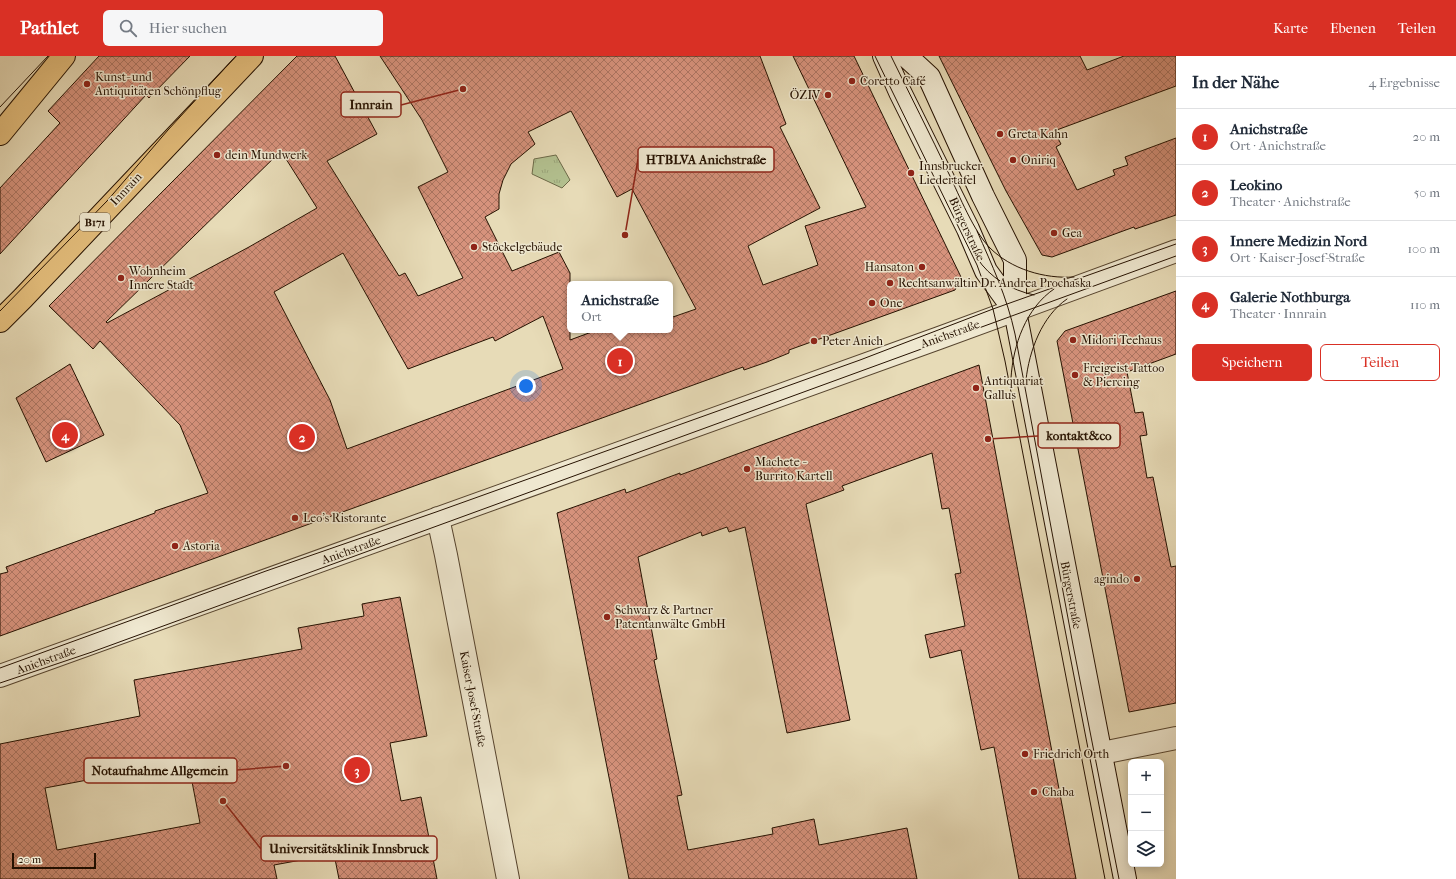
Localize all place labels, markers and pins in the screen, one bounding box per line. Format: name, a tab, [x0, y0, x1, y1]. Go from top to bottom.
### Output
place label: Kunst- und Antiquitäten Schönpflug	[94, 70, 222, 98]
place label: Coretto Café	[860, 74, 926, 88]
marker: Coretto Café	[847, 76, 857, 86]
marker: Kunst- und Antiquitäten Schönpflug	[82, 79, 92, 89]
place label: ÖZIV	[790, 87, 821, 102]
marker: ÖZIV	[823, 90, 833, 100]
callout: Innrain	[341, 92, 401, 117]
place label: Greta Kahn	[1008, 127, 1068, 141]
marker: Greta Kahn	[995, 129, 1005, 139]
callout: HTBLVA Anichstraße	[638, 147, 774, 172]
place label: dein Mundwerk	[225, 148, 308, 162]
marker: dein Mundwerk	[212, 150, 222, 160]
place label: Oniriq	[1021, 153, 1057, 167]
marker: Oniriq	[1008, 155, 1018, 165]
place label: Innsbrucker Liedertafel	[919, 159, 983, 187]
marker: Innsbrucker Liedertafel	[906, 168, 916, 178]
place label: Gea	[1062, 226, 1082, 240]
marker: Gea	[1049, 228, 1059, 238]
place label: Stöckelgebäude	[482, 240, 562, 254]
marker: Stöckelgebäude	[469, 242, 479, 252]
place label: Hansaton	[865, 260, 914, 274]
marker: Hansaton	[917, 262, 927, 272]
place label: Wohnheim Innere Stadt	[128, 264, 195, 292]
marker: Wohnheim Innere Stadt	[116, 273, 126, 283]
place label: Rechtsanwältin Dr. Andrea Prochaska	[898, 276, 1092, 290]
marker: Rechtsanwältin Dr. Andrea Prochaska	[885, 278, 895, 288]
place label: One	[880, 296, 902, 310]
marker: One	[867, 298, 877, 308]
place label: Midori Teehaus	[1081, 333, 1162, 347]
place label: Peter Anich	[822, 334, 883, 348]
marker: Midori Teehaus	[1068, 335, 1078, 345]
marker: Peter Anich	[809, 336, 819, 346]
pin: 1	[607, 346, 633, 376]
place label: Freigeist Tattoo & Piercing	[1083, 361, 1164, 389]
marker: Freigeist Tattoo & Piercing	[1070, 370, 1080, 380]
place label: Antiquariat Gallus	[983, 374, 1044, 402]
marker: Antiquariat Gallus	[971, 383, 981, 393]
pin: 4	[52, 420, 78, 450]
pin: 2	[289, 422, 315, 452]
callout: kontakt&co	[1038, 423, 1120, 448]
place label: Machete - Burrito Kartell	[755, 455, 833, 483]
marker: Machete - Burrito Kartell	[742, 464, 752, 474]
place label: Leo's Ristorante	[303, 511, 387, 525]
marker: Leo's Ristorante	[290, 513, 300, 523]
place label: Astoria	[182, 539, 220, 553]
marker: Astoria	[170, 541, 180, 551]
place label: agindo	[1094, 572, 1129, 586]
marker: agindo	[1132, 574, 1142, 584]
place label: Schwarz & Partner Patentanwälte GmbH	[615, 603, 726, 631]
marker: Schwarz & Partner Patentanwälte GmbH	[602, 612, 612, 622]
place label: Friedrich Orth	[1033, 747, 1110, 761]
marker: Friedrich Orth	[1020, 749, 1030, 759]
pin: 3	[344, 755, 370, 785]
callout: Notaufnahme Allgemein	[84, 758, 237, 783]
place label: Chaba	[1042, 785, 1075, 799]
marker: Chaba	[1029, 787, 1039, 797]
callout: Universitätsklinik Innsbruck	[261, 836, 437, 861]

